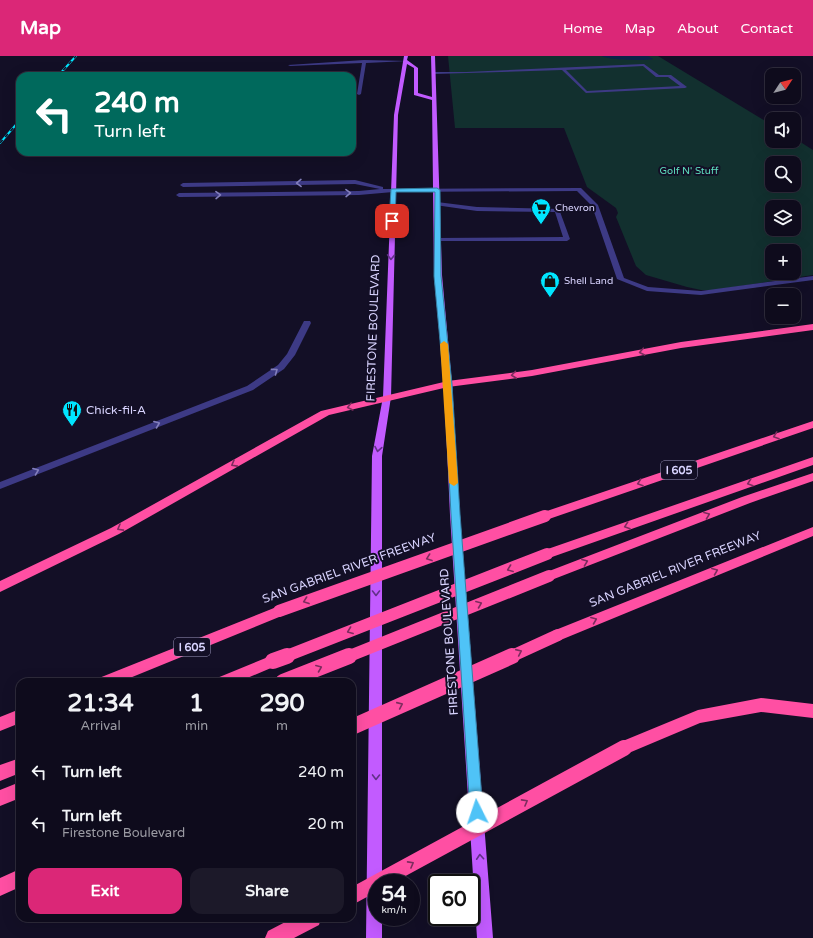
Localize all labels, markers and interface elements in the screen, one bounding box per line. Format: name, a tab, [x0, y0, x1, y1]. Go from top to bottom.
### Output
text: Map	[20, 17, 61, 39]
text: Home	[563, 20, 603, 37]
text: Map	[625, 20, 655, 37]
text: About	[677, 20, 719, 37]
text: Contact	[741, 20, 793, 37]
north arrow	[765, 68, 801, 104]
map controls	[765, 68, 801, 324]
text: 240 m	[94, 86, 180, 120]
icon: left	[28, 88, 80, 140]
button: sound	[765, 112, 801, 148]
text: Turn left	[94, 120, 166, 142]
button: search	[765, 156, 801, 192]
park label: Golf N' Stuff	[660, 165, 719, 177]
one-way arrow	[296, 179, 302, 187]
one-way arrow	[345, 189, 351, 197]
one-way arrow	[215, 190, 221, 199]
supermarket icon: Chevron	[530, 197, 552, 225]
button: layers	[765, 200, 801, 236]
place label: Chevron	[555, 202, 595, 214]
pin	[375, 204, 409, 238]
icon: arrive	[381, 210, 403, 232]
button: +	[765, 244, 801, 280]
street label: FIRESTONE BOULEVARD	[363, 254, 383, 402]
one-way arrow	[387, 254, 395, 260]
shop icon: Shell Land	[539, 270, 561, 298]
place label: Shell Land	[564, 275, 613, 287]
button: −	[765, 288, 801, 324]
one-way arrow	[639, 347, 645, 356]
one-way arrow	[271, 369, 278, 376]
one-way arrow	[511, 370, 517, 379]
restaurant icon: Chick-fil-A	[61, 399, 83, 427]
one-way arrow	[346, 402, 353, 410]
place label: Chick-fil-A	[86, 403, 146, 417]
one-way arrow	[154, 421, 161, 429]
one-way arrow	[773, 432, 780, 440]
one-way arrow	[374, 446, 383, 452]
one-way arrow	[231, 460, 238, 467]
road number: I 605	[661, 461, 697, 479]
one-way arrow	[33, 468, 40, 476]
one-way arrow	[637, 478, 644, 487]
one-way arrow	[746, 478, 753, 487]
one-way arrow	[703, 512, 710, 520]
one-way arrow	[624, 521, 631, 530]
one-way arrow	[117, 523, 124, 530]
street label: SAN GABRIEL RIVER FREEWAY	[587, 528, 763, 610]
street label: SAN GABRIEL RIVER FREEWAY	[260, 530, 438, 606]
one-way arrow	[425, 553, 432, 561]
one-way arrow	[582, 558, 589, 566]
one-way arrow	[507, 564, 514, 572]
street label: FIRESTONE BOULEVARD	[437, 568, 461, 716]
one-way arrow	[711, 568, 718, 576]
one-way arrow	[372, 590, 381, 596]
one-way arrow	[303, 597, 310, 605]
one-way arrow	[475, 600, 482, 608]
one-way arrow	[590, 617, 598, 625]
one-way arrow	[346, 626, 353, 634]
road number: I 605	[174, 638, 210, 656]
one-way arrow	[515, 649, 522, 657]
one-way arrow	[315, 664, 322, 672]
text: 21:34	[67, 689, 134, 718]
text: 1	[189, 689, 204, 718]
text: 290	[259, 689, 305, 718]
one-way arrow	[396, 702, 404, 710]
text: Arrival	[80, 718, 121, 734]
text: min	[185, 718, 208, 734]
text: m	[276, 718, 288, 734]
icon: left	[28, 761, 50, 783]
text: Turn left	[62, 763, 122, 781]
text: 240 m	[298, 763, 344, 781]
one-way arrow	[372, 774, 380, 780]
position arrow	[456, 791, 498, 833]
one-way arrow	[521, 799, 528, 807]
text: Turn left	[62, 807, 122, 825]
icon: left	[28, 813, 50, 835]
text: 20 m	[307, 815, 344, 833]
text: Firestone Boulevard	[62, 825, 185, 841]
one-way arrow	[475, 854, 484, 860]
one-way arrow	[407, 861, 414, 869]
button: Exit	[28, 868, 182, 914]
button: Share	[190, 868, 344, 914]
speed limit sign: 60	[428, 874, 480, 926]
text: 54	[381, 883, 407, 907]
text: km/h	[381, 904, 407, 916]

